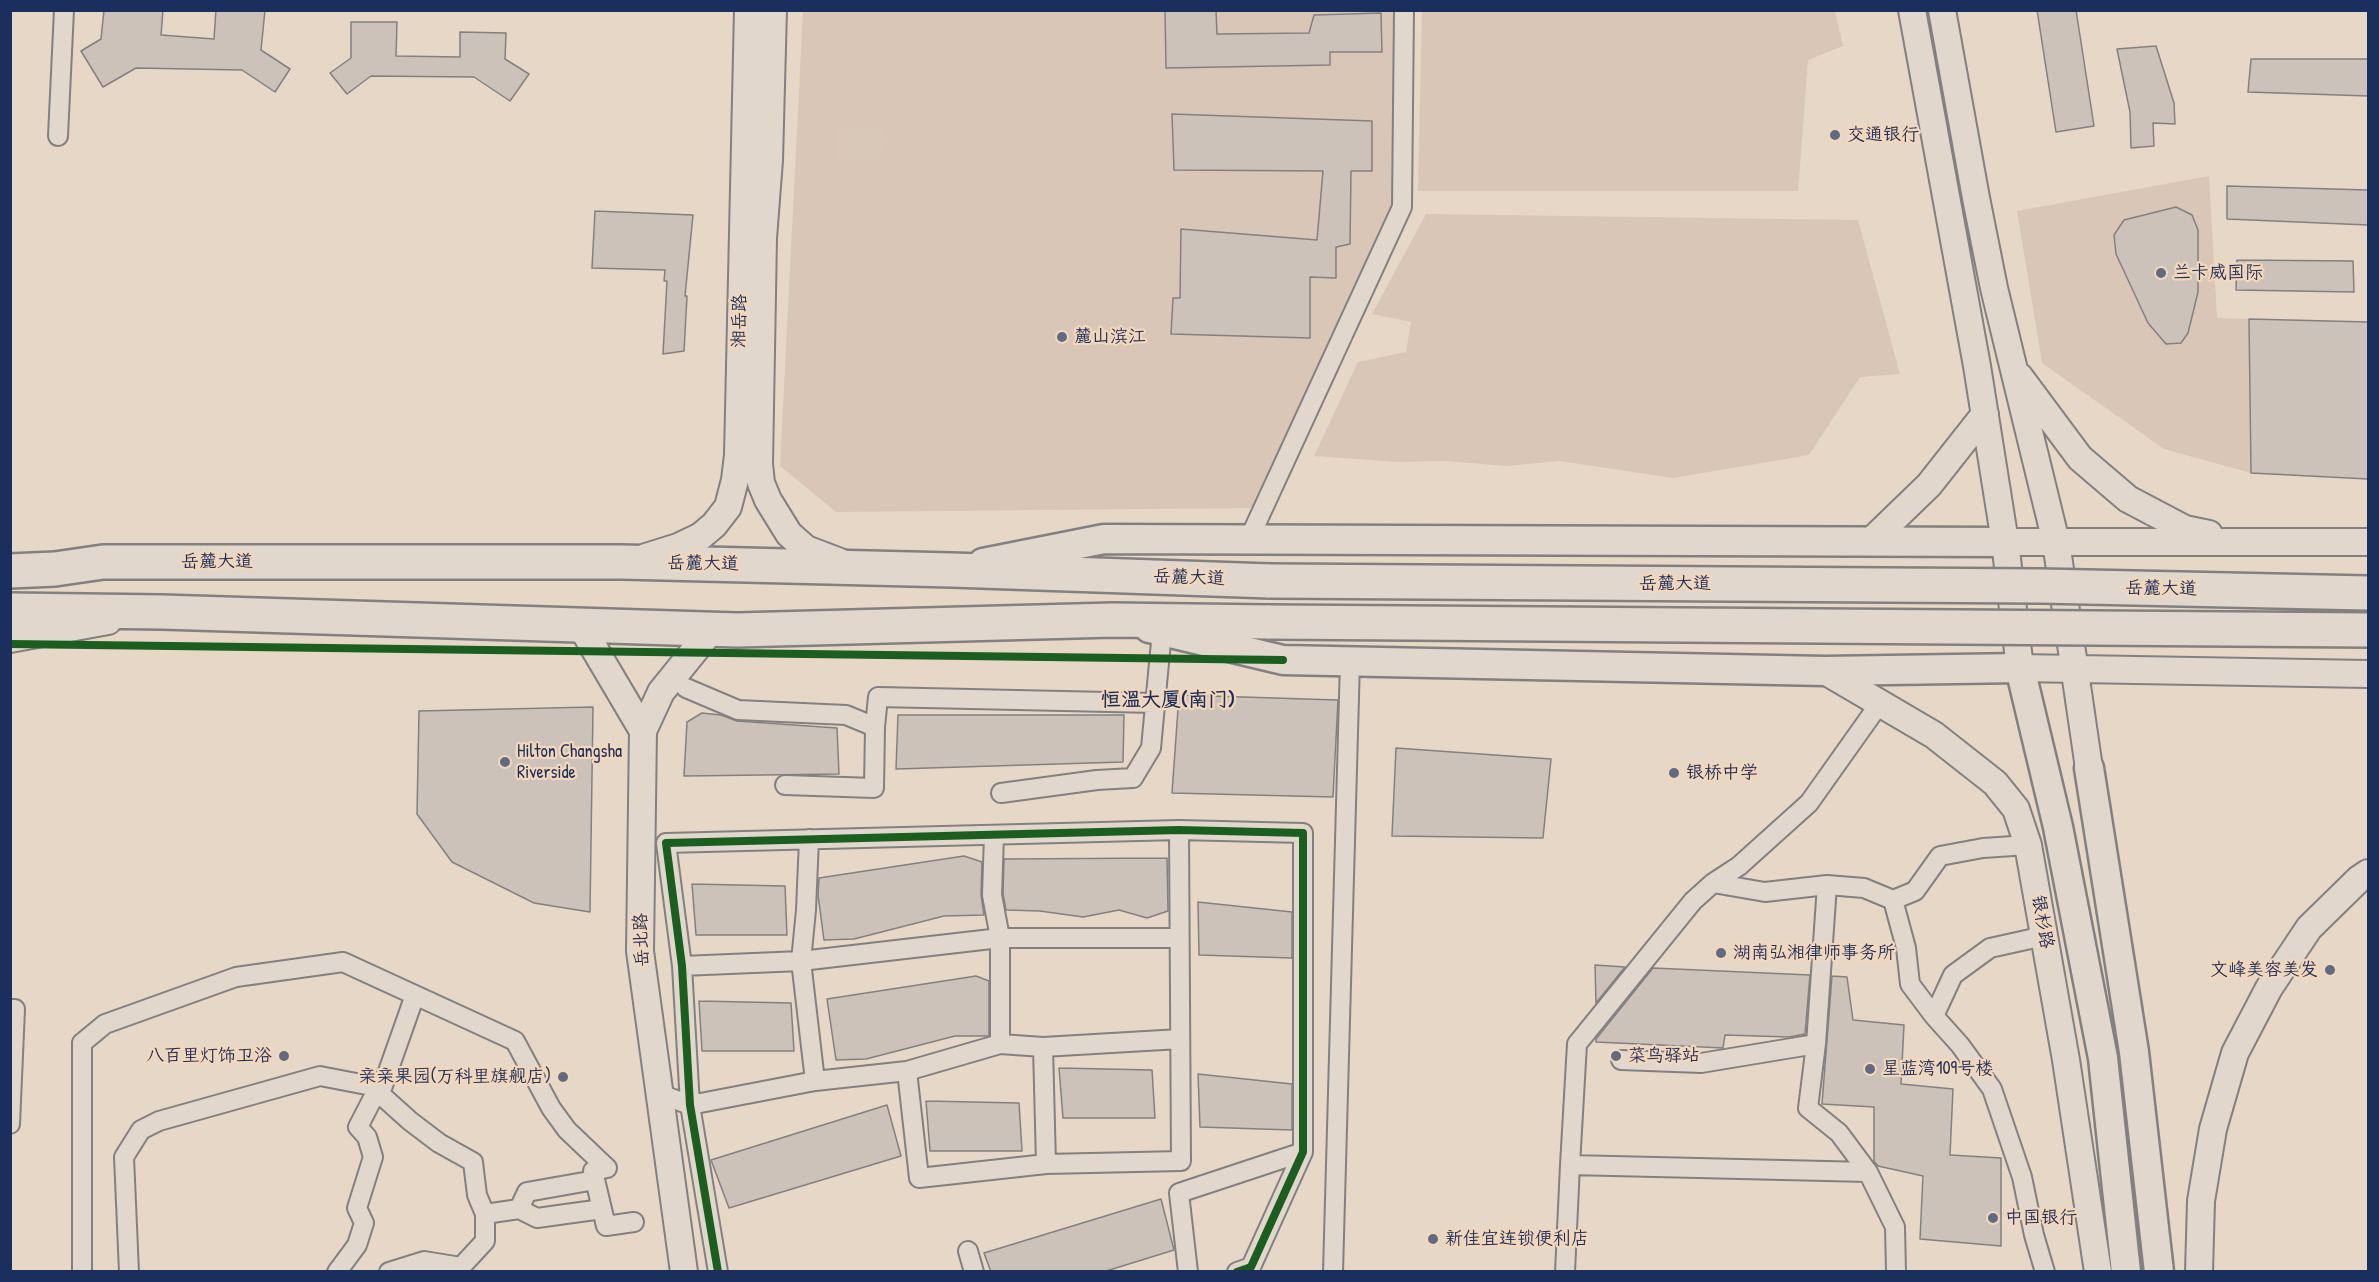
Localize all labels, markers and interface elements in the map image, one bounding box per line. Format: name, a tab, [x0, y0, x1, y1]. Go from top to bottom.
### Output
place label: 交通银行	[1847, 124, 1919, 146]
marker: 交通银行	[1828, 128, 1842, 142]
place label: 兰卡威国际	[2173, 262, 2263, 284]
marker: 兰卡威国际	[2154, 266, 2168, 280]
street label: 湘岳路	[729, 294, 751, 348]
place label: 麓山滨江	[1074, 326, 1146, 348]
marker: 麓山滨江	[1055, 330, 1069, 344]
street label: 岳麓大道	[181, 551, 253, 573]
street label: 岳麓大道	[667, 553, 739, 575]
street label: 岳麓大道	[1153, 566, 1225, 590]
street label: 岳麓大道	[1639, 573, 1711, 595]
street label: 岳麓大道	[2125, 578, 2197, 600]
district label: 恒温大厦(南门)	[1101, 689, 1235, 713]
place label: Hilton Changsha Riverside	[517, 741, 622, 783]
marker: Hilton Changsha Riverside	[498, 755, 512, 769]
place label: 银桥中学	[1686, 762, 1758, 784]
marker: 银桥中学	[1667, 766, 1681, 780]
street label: 银杉路	[2027, 894, 2057, 950]
street label: 岳北路	[630, 913, 654, 967]
place label: 湖南弘湘律师事务所	[1733, 942, 1895, 964]
marker: 湖南弘湘律师事务所	[1714, 946, 1728, 960]
place label: 文峰美容美发	[2210, 959, 2318, 981]
marker: 文峰美容美发	[2323, 963, 2337, 977]
place label: 八百里灯饰卫浴	[146, 1045, 272, 1067]
place label: 菜鸟驿站	[1628, 1045, 1700, 1067]
marker: 八百里灯饰卫浴	[277, 1049, 291, 1063]
marker: 菜鸟驿站	[1609, 1049, 1623, 1063]
place label: 星蓝湾109号楼	[1882, 1058, 1993, 1080]
marker: 星蓝湾109号楼	[1863, 1062, 1877, 1076]
place label: 亲亲果园(万科里旗舰店)	[358, 1066, 551, 1088]
marker: 亲亲果园(万科里旗舰店)	[556, 1070, 570, 1084]
place label: 中国银行	[2005, 1207, 2077, 1229]
marker: 中国银行	[1986, 1211, 2000, 1225]
place label: 新佳宜连锁便利店	[1445, 1228, 1589, 1250]
marker: 新佳宜连锁便利店	[1426, 1232, 1440, 1246]

